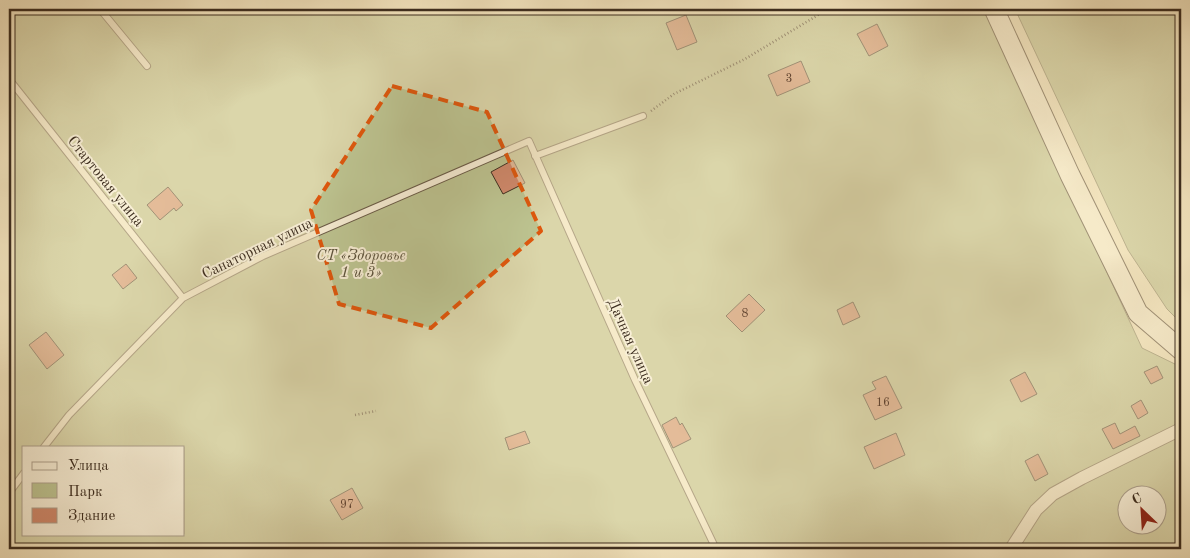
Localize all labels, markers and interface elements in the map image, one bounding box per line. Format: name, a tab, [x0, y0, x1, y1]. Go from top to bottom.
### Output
house number: 3	[786, 73, 792, 85]
street label: Стартовая улица	[64, 134, 146, 231]
street label: Санаторная улица	[200, 216, 316, 283]
park label: СТ «Здоровье 1 и 3»	[316, 248, 406, 281]
street label: Дачная улица	[604, 297, 655, 387]
house number: 8	[742, 308, 749, 320]
house number: 16	[876, 397, 890, 409]
legend	[22, 446, 185, 536]
text: Улица	[68, 459, 109, 474]
text: Парк	[68, 485, 103, 500]
north arrow	[1118, 486, 1168, 536]
text: С	[1130, 491, 1144, 507]
house number: 97	[340, 499, 354, 511]
text: Здание	[68, 509, 115, 524]

